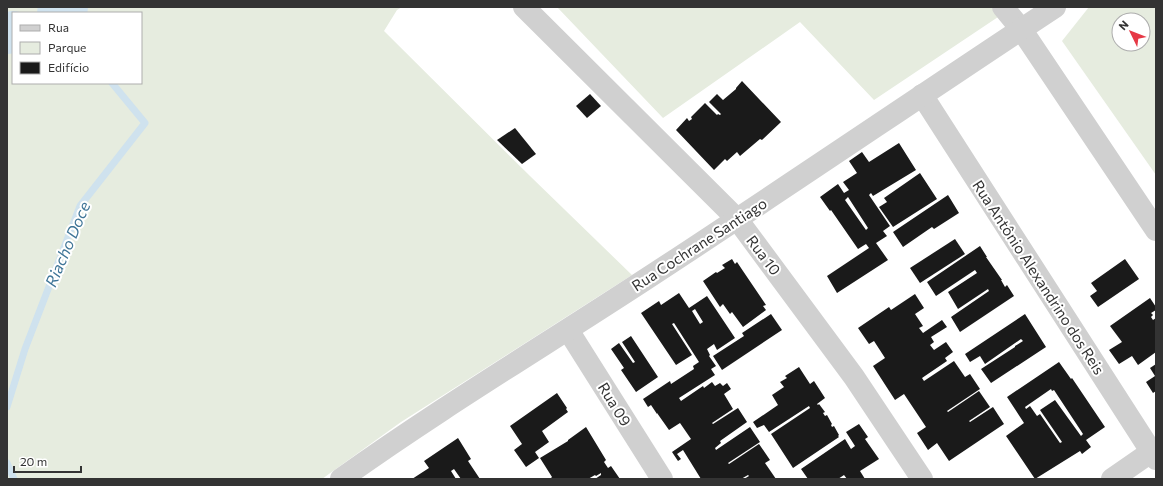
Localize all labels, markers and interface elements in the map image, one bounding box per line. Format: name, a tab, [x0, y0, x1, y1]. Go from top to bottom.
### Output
legend	[12, 12, 142, 84]
north arrow	[1111, 12, 1151, 52]
text: N	[1116, 17, 1131, 32]
text: Rua	[48, 20, 69, 34]
text: Parque	[48, 40, 86, 54]
text: Edifício	[48, 60, 89, 74]
street label: Rua Antônio Alexandrino dos Reis	[969, 176, 1109, 378]
street label: Rua Cochrane Santiago	[628, 194, 770, 294]
water label: Riacho Doce	[41, 198, 94, 289]
street label: Rua 10	[743, 232, 785, 278]
street label: Rua 09	[595, 379, 635, 429]
scale bar	[14, 448, 81, 474]
text: 20 m	[20, 454, 47, 468]

